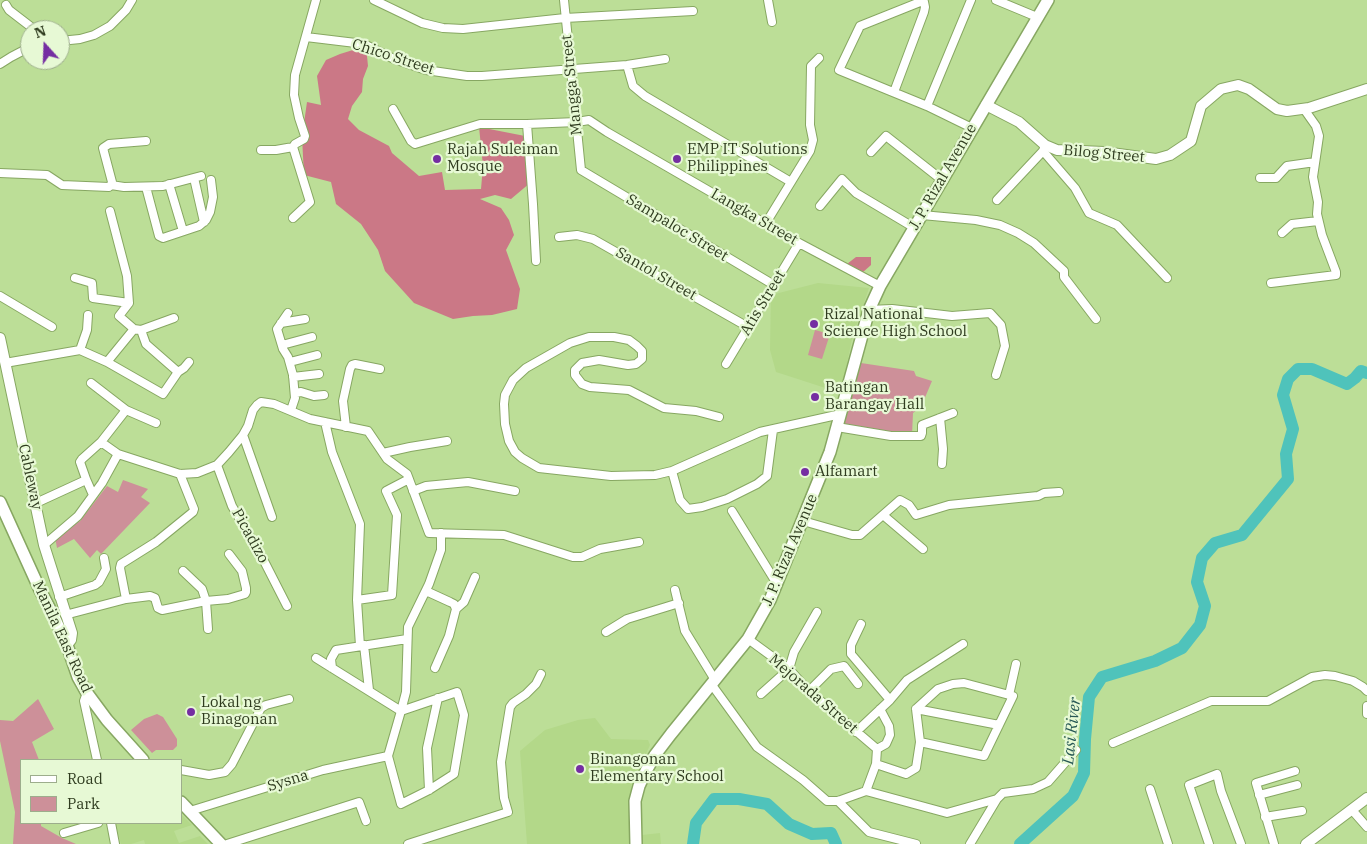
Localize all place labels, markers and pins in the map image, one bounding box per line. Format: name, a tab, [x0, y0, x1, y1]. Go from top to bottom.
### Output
place label: Rajah Suleiman Mosque	[447, 141, 558, 176]
place label: EMP IT Solutions Philippines	[687, 141, 807, 176]
marker: Rajah Suleiman Mosque	[431, 153, 443, 165]
marker: EMP IT Solutions Philippines	[671, 153, 683, 165]
place label: Rizal National Science High School	[824, 306, 967, 341]
marker: Rizal National Science High School	[808, 318, 820, 330]
place label: Batingan Barangay Hall	[825, 379, 924, 414]
marker: Batingan Barangay Hall	[809, 391, 821, 403]
place label: Alfamart	[815, 463, 878, 481]
marker: Alfamart	[799, 466, 811, 478]
place label: Lokal ng Binagonan	[201, 694, 277, 729]
marker: Lokal ng Binagonan	[185, 706, 197, 718]
place label: Binangonan Elementary School	[590, 751, 724, 786]
marker: Binangonan Elementary School	[574, 763, 586, 775]

